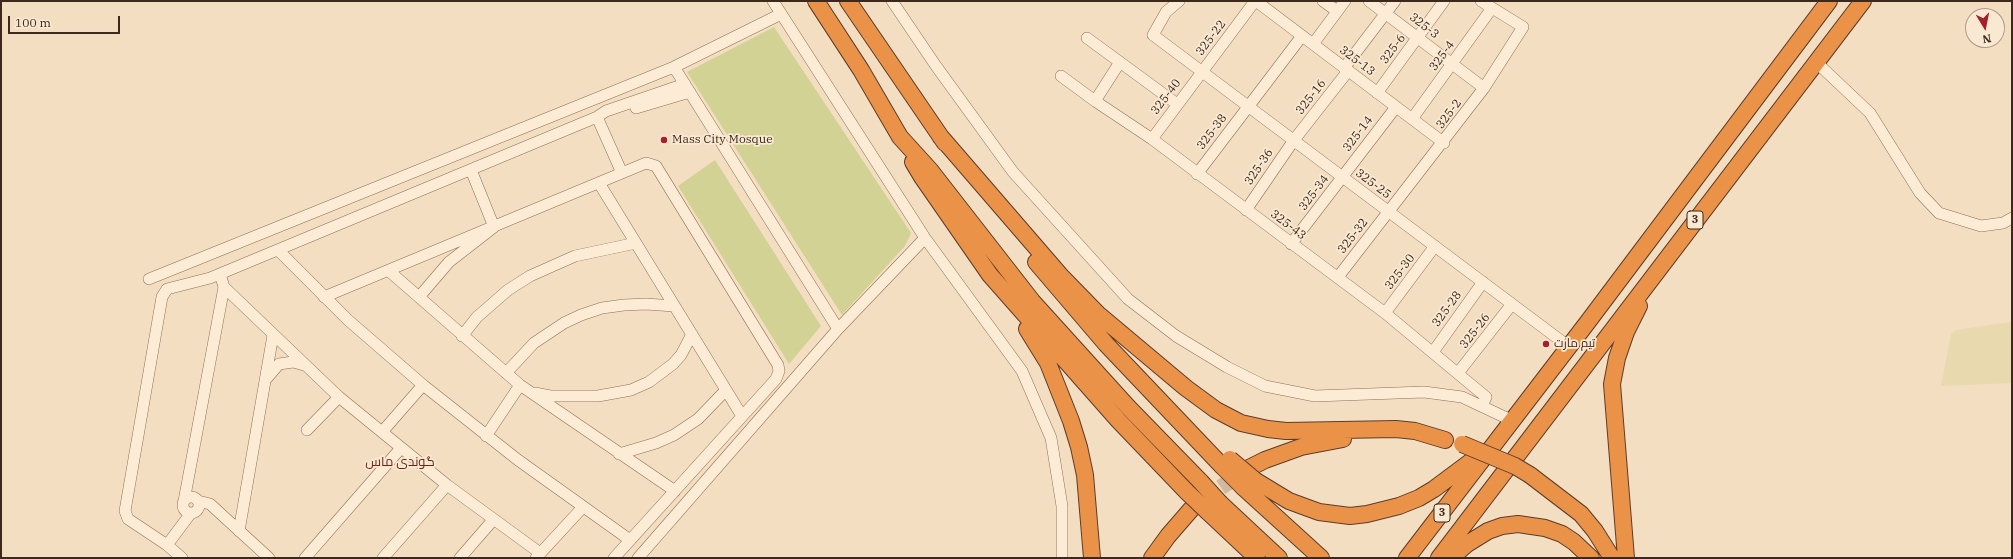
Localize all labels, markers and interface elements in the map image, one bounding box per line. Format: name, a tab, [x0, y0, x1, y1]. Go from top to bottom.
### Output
scale bar	[10, 8, 122, 34]
north arrow	[1965, 8, 2005, 48]
street label: 325-3	[1406, 10, 1442, 42]
text: 100 m	[15, 15, 51, 30]
street label: 325-22	[1193, 17, 1229, 59]
street label: 325-6	[1377, 31, 1409, 67]
text: N	[1981, 31, 1992, 46]
street label: 325-4	[1426, 38, 1458, 74]
street label: 325-13	[1336, 43, 1378, 79]
street label: 325-40	[1148, 76, 1184, 118]
street label: 325-16	[1293, 77, 1329, 117]
street label: 325-2	[1433, 96, 1465, 132]
street label: 325-38	[1194, 111, 1230, 153]
street label: 325-14	[1340, 113, 1376, 155]
place label: Mass City Mosque	[672, 133, 773, 147]
marker: Mass City Mosque	[659, 135, 669, 145]
street label: 325-36	[1242, 146, 1276, 188]
street label: 325-25	[1352, 166, 1394, 202]
street label: 325-34	[1296, 172, 1332, 214]
street label: 325-43	[1267, 207, 1309, 243]
road number: 3	[1687, 211, 1703, 229]
street label: 325-32	[1335, 216, 1371, 256]
street label: 325-30	[1382, 251, 1418, 293]
street label: 325-28	[1429, 288, 1465, 330]
street label: 325-26	[1457, 311, 1493, 351]
place label: تيم مارت	[1554, 337, 1595, 351]
marker: تيم مارت	[1541, 339, 1551, 349]
district label: گوندی ماس	[365, 454, 435, 470]
road number: 3	[1434, 504, 1450, 522]

